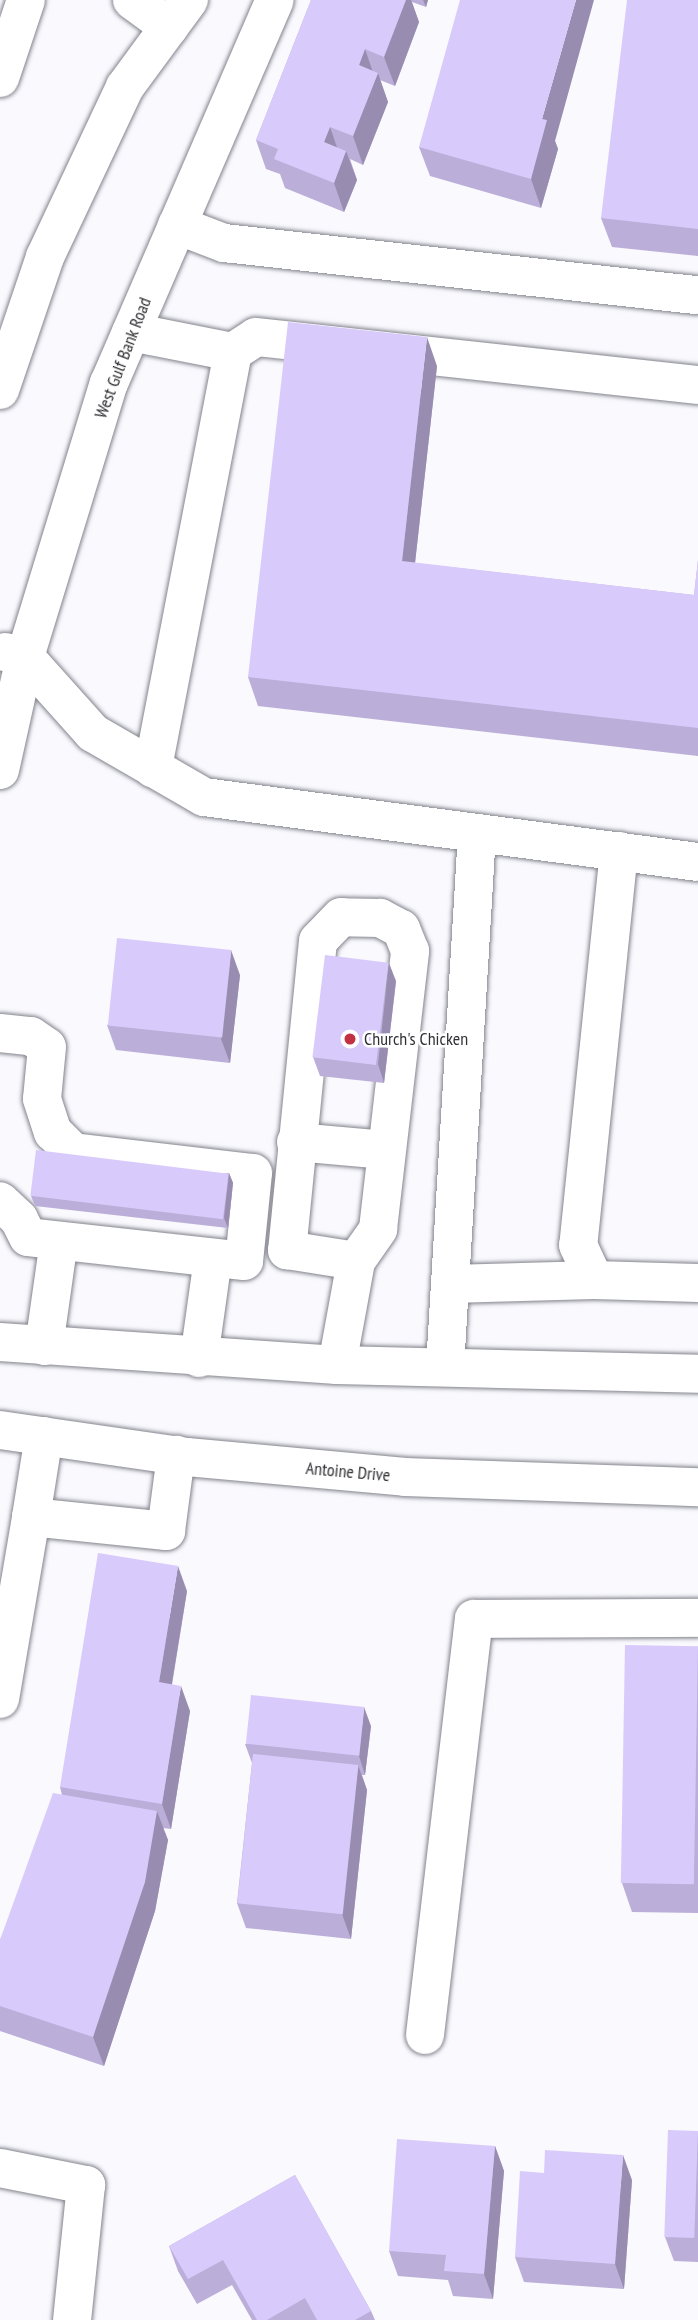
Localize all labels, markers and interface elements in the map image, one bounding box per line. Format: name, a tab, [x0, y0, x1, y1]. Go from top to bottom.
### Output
street label: West Gulf Bank Road	[90, 294, 156, 422]
place label: Church's Chicken	[364, 1028, 468, 1050]
marker: Church's Chicken	[342, 1031, 358, 1047]
street label: Antoine Drive	[305, 1458, 391, 1486]

